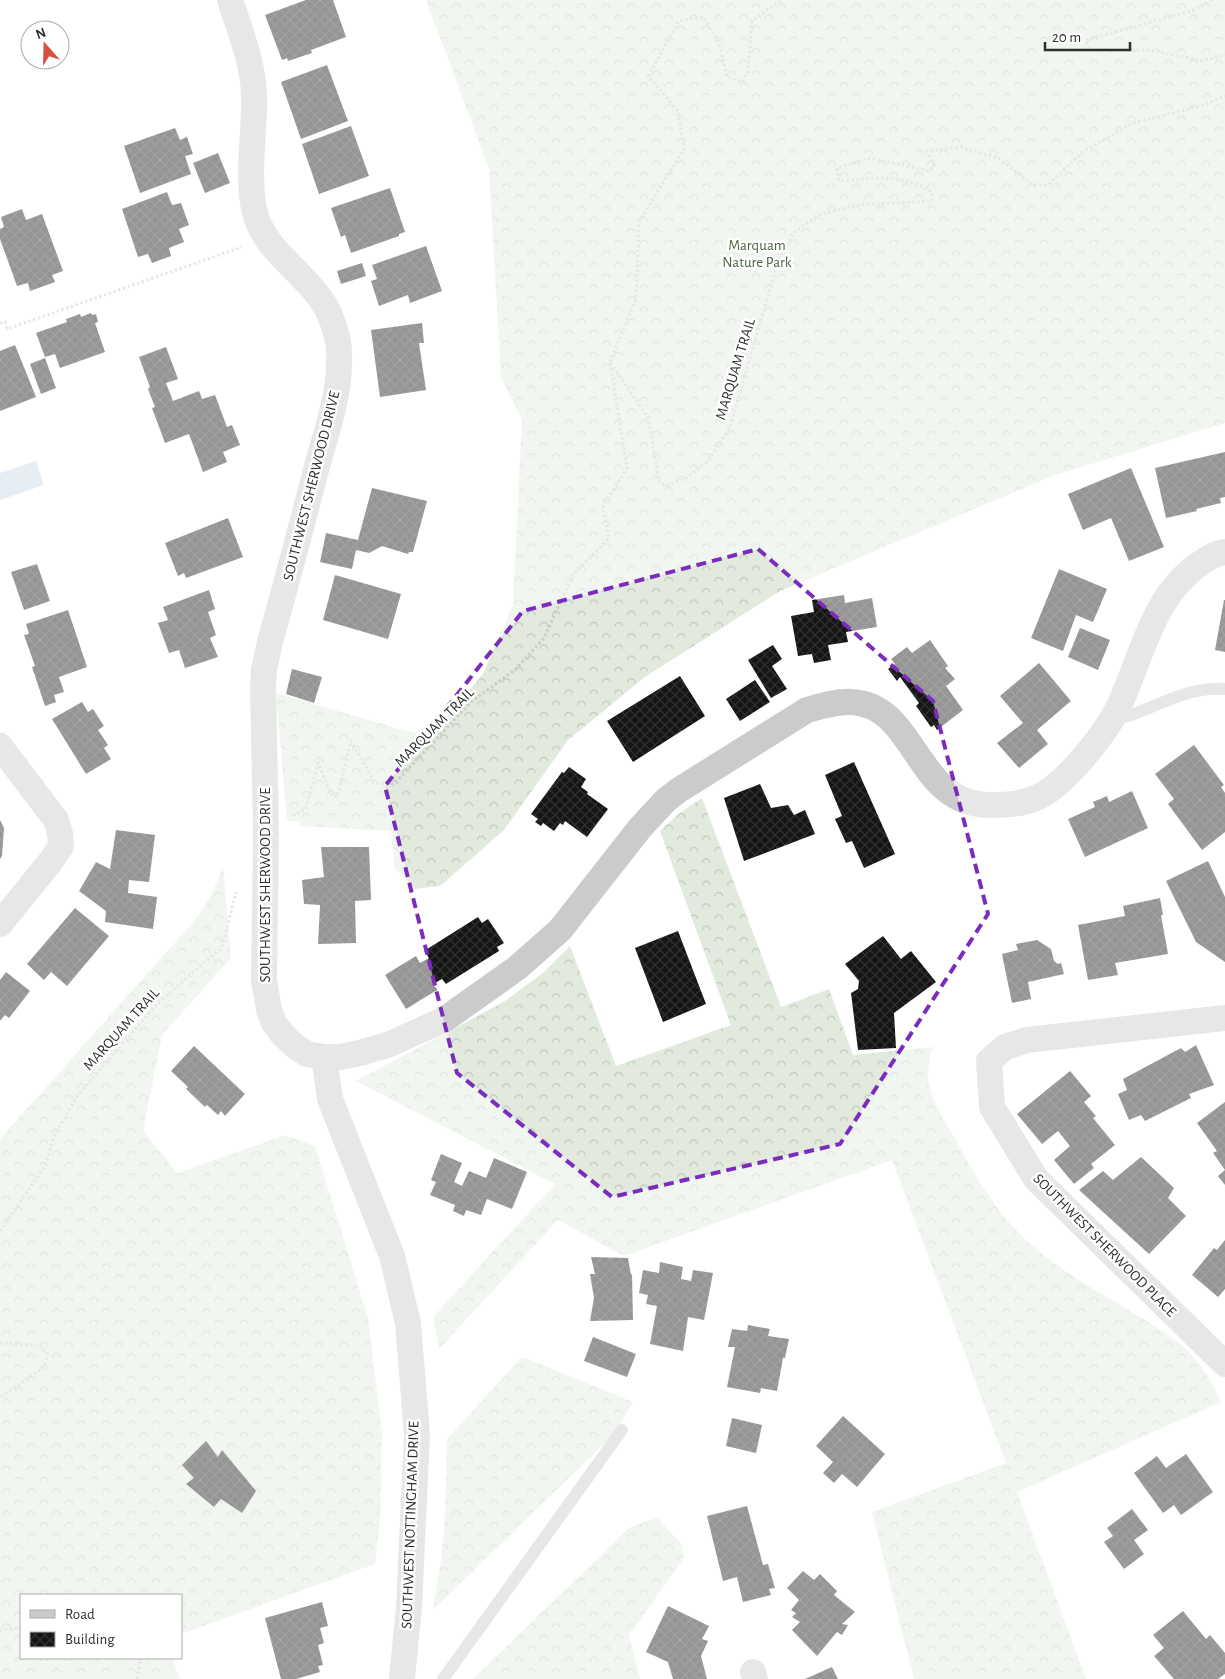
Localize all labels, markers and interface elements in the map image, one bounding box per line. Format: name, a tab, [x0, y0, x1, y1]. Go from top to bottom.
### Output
north arrow	[20, 20, 70, 70]
scale bar	[1045, 20, 1130, 52]
text: N	[34, 25, 48, 42]
text: 20 m	[1052, 30, 1081, 45]
park label: Marquam Nature Park	[722, 238, 792, 270]
street label: MARQUAM TRAIL	[713, 316, 758, 422]
street label: SOUTHWEST SHERWOOD DRIVE	[281, 390, 342, 583]
street label: MARQUAM TRAIL	[392, 684, 477, 770]
street label: SOUTHWEST SHERWOOD DRIVE	[258, 787, 273, 983]
street label: MARQUAM TRAIL	[81, 985, 163, 1073]
street label: SOUTHWEST SHERWOOD PLACE	[1030, 1171, 1179, 1320]
street label: SOUTHWEST NOTTINGHAM DRIVE	[399, 1421, 422, 1629]
legend	[20, 1594, 182, 1659]
text: Road	[65, 1607, 95, 1622]
text: Building	[65, 1632, 115, 1647]

